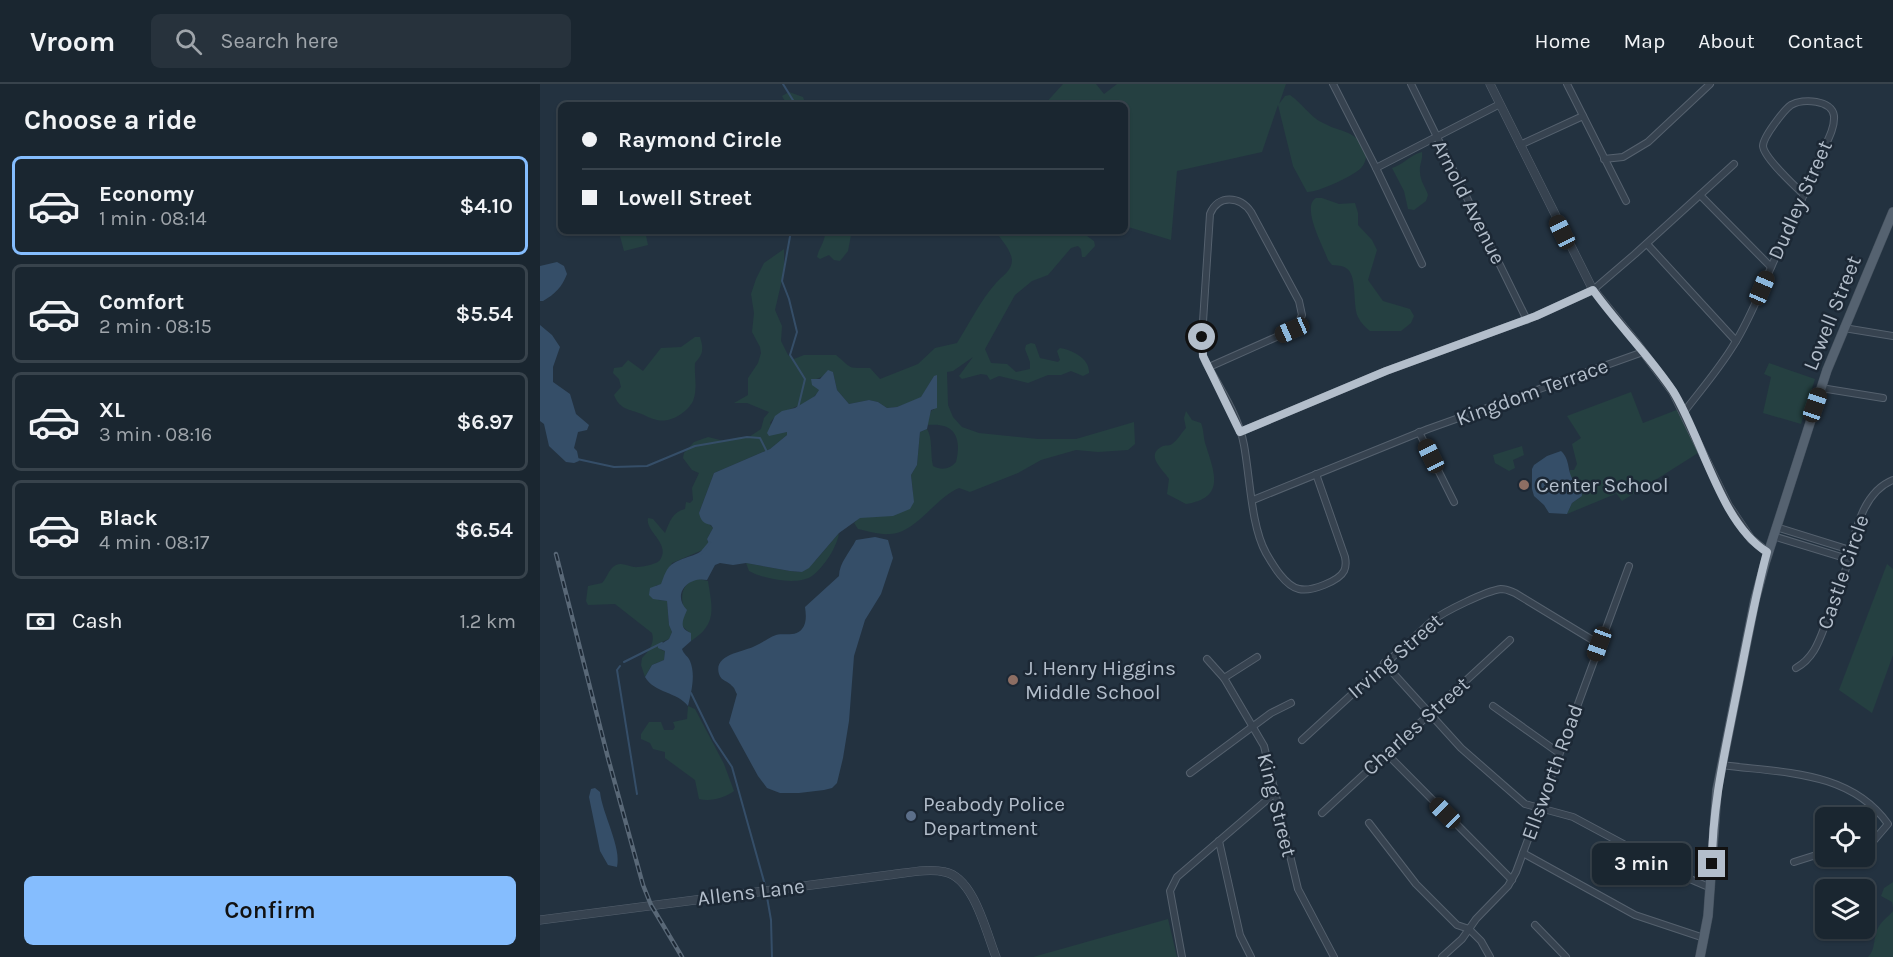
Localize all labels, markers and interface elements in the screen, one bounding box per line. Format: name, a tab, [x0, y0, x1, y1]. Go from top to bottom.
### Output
search box	[151, 14, 571, 68]
text: Vroom	[30, 25, 115, 58]
icon: search	[172, 25, 205, 58]
text: Search here	[220, 28, 339, 54]
text: Home	[1535, 29, 1591, 53]
text: Map	[1624, 29, 1665, 53]
text: About	[1698, 29, 1755, 53]
text: Contact	[1788, 29, 1863, 53]
text: Choose a ride	[24, 104, 197, 136]
text: Raymond Circle	[618, 127, 782, 153]
street label: Arnold Avenue	[1427, 136, 1511, 268]
street label: Dudley Street	[1763, 137, 1837, 263]
icon: car	[27, 179, 81, 233]
text: Economy	[99, 181, 194, 207]
text: Lowell Street	[618, 185, 752, 211]
text: $4.10	[459, 193, 513, 219]
text: 1 min · 08:14	[99, 207, 207, 230]
car	[1546, 212, 1578, 252]
street label: Lowell Street	[1798, 252, 1866, 374]
car	[1747, 268, 1777, 308]
icon: car	[27, 287, 81, 341]
text: Comfort	[99, 289, 184, 315]
text: $5.54	[455, 301, 513, 327]
car	[1272, 314, 1312, 346]
text: 2 min · 08:15	[99, 315, 212, 338]
route start	[1188, 323, 1215, 350]
street label: Kingdom Terrace	[1453, 353, 1611, 431]
car	[1801, 385, 1829, 425]
icon: car	[27, 395, 81, 449]
text: XL	[99, 397, 125, 423]
text: $6.97	[457, 409, 513, 435]
text: 3 min · 08:16	[99, 423, 212, 446]
car	[1415, 436, 1447, 476]
place label: Center School	[1536, 473, 1669, 497]
marker: Center School	[1517, 478, 1531, 492]
icon: car	[27, 503, 81, 557]
text: Black	[99, 505, 158, 531]
street label: Castle Circle	[1812, 512, 1874, 632]
text: $6.54	[455, 517, 513, 543]
text: 4 min · 08:17	[99, 531, 210, 554]
icon: cash	[24, 605, 57, 638]
text: Cash	[72, 608, 122, 634]
street label: Irving Street	[1343, 608, 1447, 704]
text: 1.2 km	[460, 610, 516, 633]
car	[1584, 624, 1614, 664]
place label: J. Henry Higgins Middle School	[1025, 656, 1176, 704]
street label: Charles Street	[1358, 672, 1474, 780]
marker: J. Henry Higgins Middle School	[1006, 673, 1020, 687]
street label: Ellsworth Road	[1516, 701, 1588, 843]
street label: King Street	[1253, 751, 1302, 860]
place label: Peabody Police Department	[923, 792, 1065, 840]
car	[1426, 794, 1464, 832]
map controls	[1815, 807, 1875, 939]
button: locate	[1815, 807, 1875, 867]
marker: Peabody Police Department	[904, 809, 918, 823]
callout: 3 min	[1592, 843, 1691, 885]
route end	[1698, 850, 1725, 877]
text: 3 min	[1614, 852, 1669, 875]
street label: Allens Lane	[696, 873, 806, 911]
button: Confirm	[24, 876, 516, 945]
button: layers	[1815, 879, 1875, 939]

